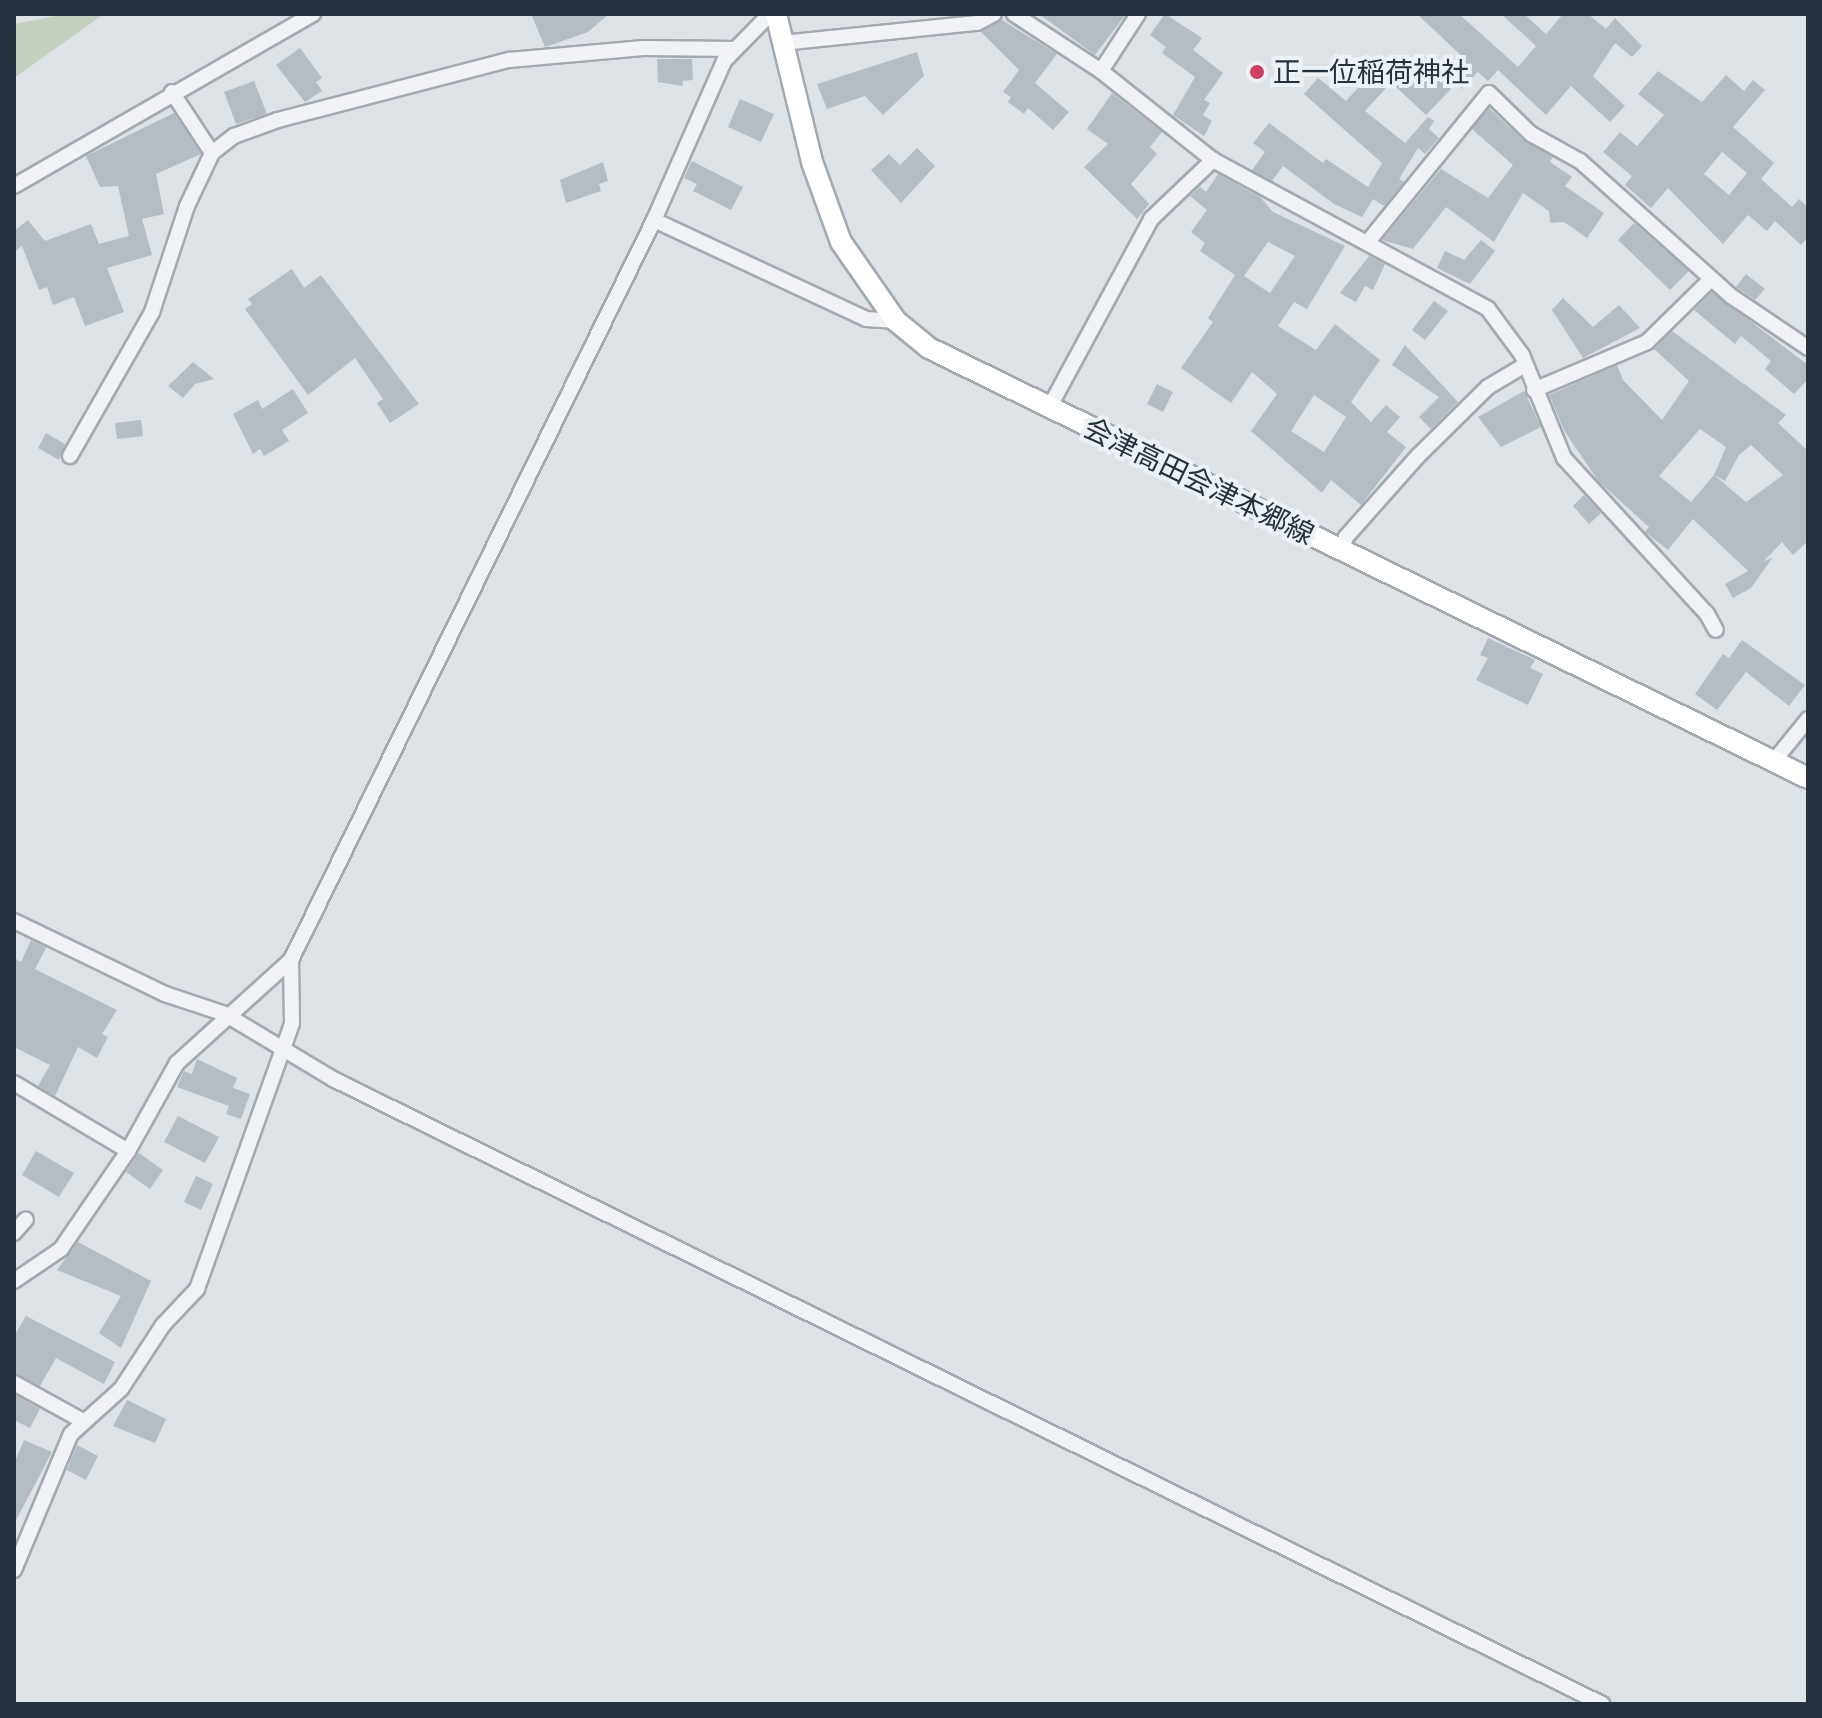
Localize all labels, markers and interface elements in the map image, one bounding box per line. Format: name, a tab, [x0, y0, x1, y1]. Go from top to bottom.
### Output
place label: 正一位稲荷神社	[1273, 55, 1469, 89]
marker: 正一位稲荷神社	[1248, 63, 1266, 81]
street label: 会津高田会津本郷線	[1078, 411, 1320, 551]

